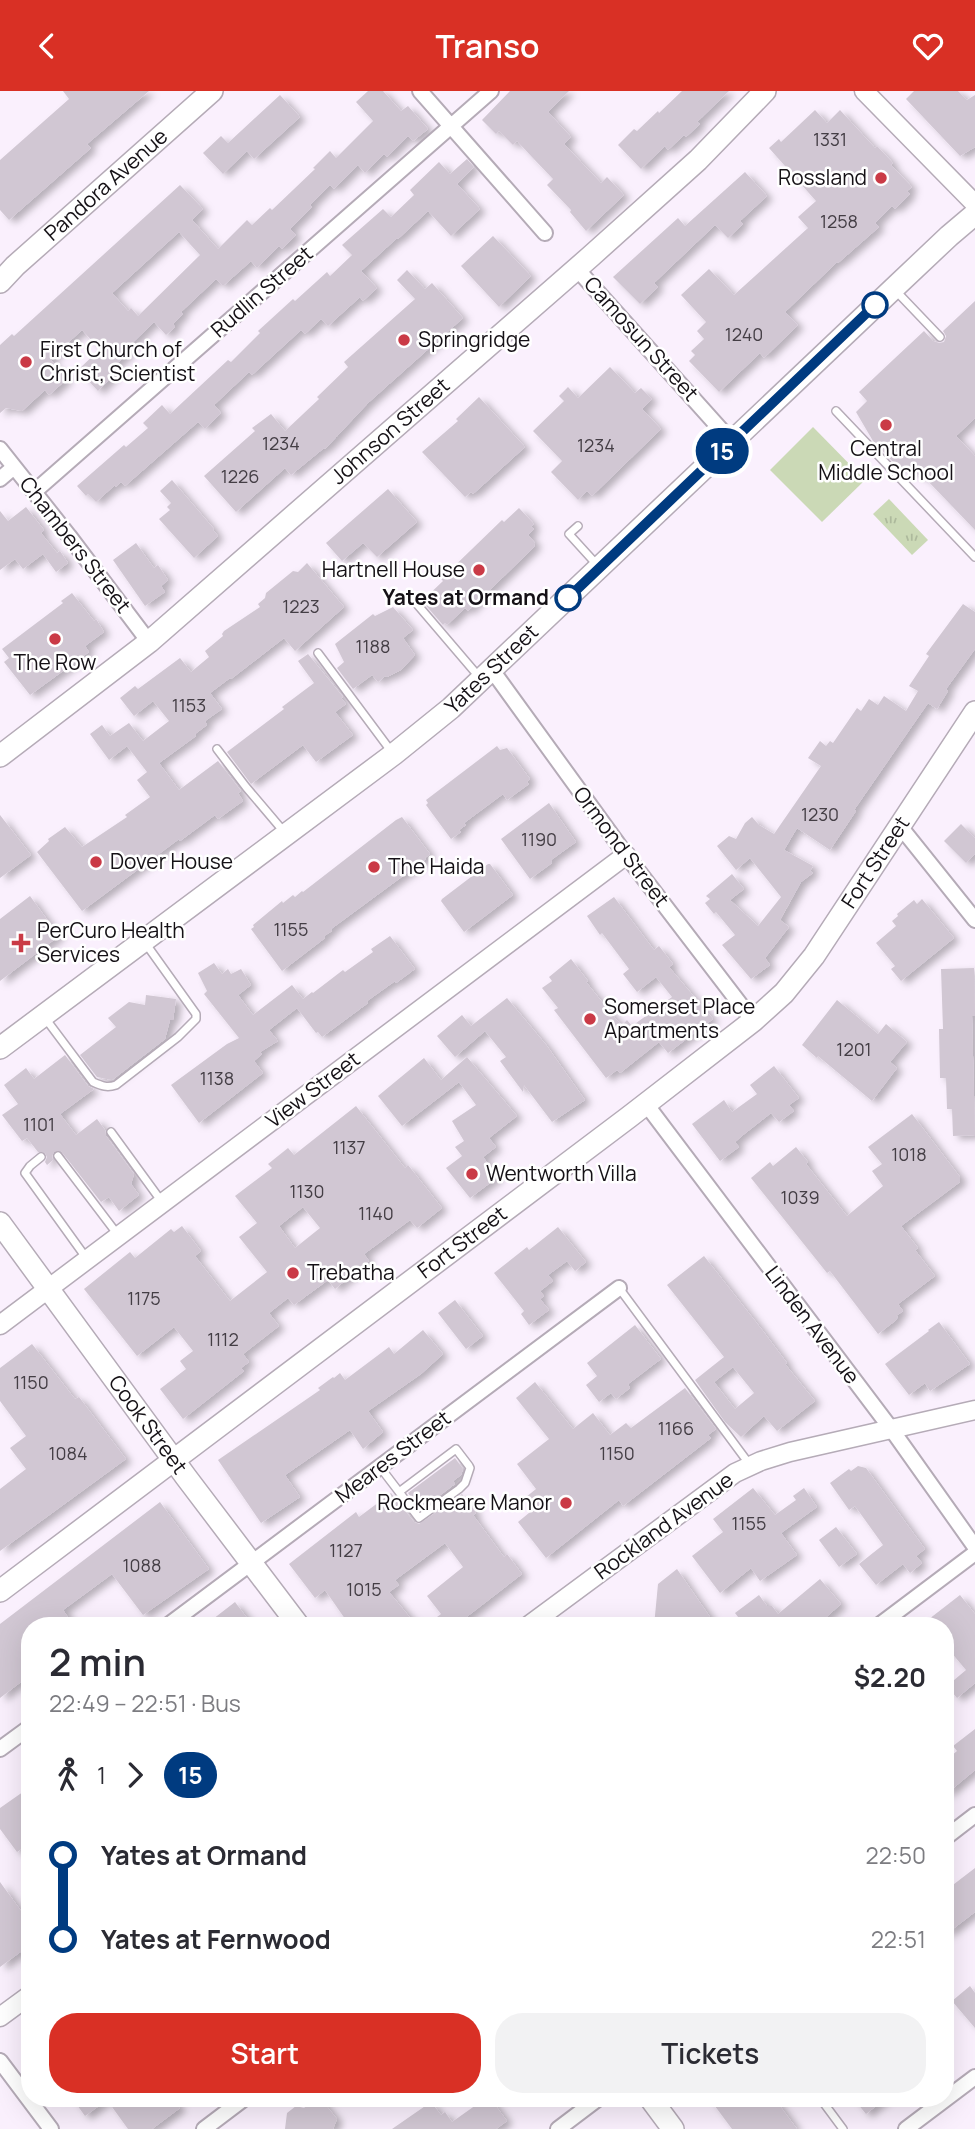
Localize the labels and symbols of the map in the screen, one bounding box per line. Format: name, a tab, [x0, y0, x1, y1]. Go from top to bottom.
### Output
street label: Pandora Avenue	[38, 122, 173, 246]
house number: 1331	[813, 127, 847, 151]
place label: Rossland	[778, 163, 867, 191]
marker: Rossland	[873, 170, 889, 186]
house number: 1258	[820, 209, 858, 233]
street label: Rudlin Street	[204, 239, 318, 343]
street label: Camosun Street	[578, 270, 705, 407]
unlabelled marker	[862, 292, 888, 318]
house number: 1240	[725, 322, 763, 346]
place label: Springridge	[418, 325, 530, 353]
marker: Springridge	[396, 332, 412, 348]
place label: First Church of Christ, Scientist	[40, 335, 196, 387]
marker: First Church of Christ, Scientist	[18, 354, 34, 370]
street label: Johnson Street	[324, 371, 455, 490]
marker: Central Middle School	[878, 417, 894, 433]
line badge: 15	[690, 428, 754, 474]
house number: 1234	[262, 431, 300, 455]
house number: 1234	[577, 433, 615, 457]
place label: Central Middle School	[818, 434, 954, 486]
house number: 1226	[221, 464, 259, 488]
street label: Chambers Street	[14, 470, 138, 618]
place label: Hartnell House	[322, 555, 465, 583]
marker: Hartnell House	[471, 562, 487, 578]
place label: Yates at Ormand	[383, 583, 549, 611]
marker: Yates at Ormand	[555, 585, 581, 611]
house number: 1223	[282, 594, 320, 618]
street label: Yates Street	[438, 618, 544, 720]
marker: The Row	[47, 631, 63, 647]
house number: 1188	[356, 634, 390, 658]
place label: The Row	[14, 648, 96, 676]
house number: 1153	[172, 693, 206, 717]
street label: Ormond Street	[567, 781, 676, 912]
house number: 1230	[801, 802, 839, 826]
street label: Fort Street	[834, 810, 915, 913]
house number: 1190	[521, 827, 557, 851]
place label: Dover House	[110, 847, 233, 875]
place label: The Haida	[388, 852, 485, 880]
marker: Dover House	[88, 854, 104, 870]
marker: The Haida	[366, 859, 382, 875]
place label: PerCuro Health Services	[37, 916, 185, 968]
house number: 1155	[274, 917, 308, 941]
marker: PerCuro Health Services	[11, 933, 31, 953]
place label: Somerset Place Apartments	[604, 992, 755, 1044]
marker: Somerset Place Apartments	[582, 1011, 598, 1027]
house number: 1201	[836, 1037, 872, 1061]
street label: View Street	[260, 1045, 365, 1134]
house number: 1138	[200, 1066, 234, 1090]
house number: 1101	[23, 1112, 55, 1136]
house number: 1137	[332, 1135, 366, 1159]
house number: 1018	[891, 1142, 927, 1166]
place label: Wentworth Villa	[486, 1159, 637, 1187]
marker: Wentworth Villa	[464, 1166, 480, 1182]
house number: 1130	[290, 1179, 324, 1203]
house number: 1039	[780, 1185, 820, 1209]
street label: Fort Street	[412, 1199, 512, 1284]
house number: 1140	[358, 1201, 394, 1225]
place label: Trebatha	[307, 1258, 395, 1286]
street label: Linden Avenue	[759, 1260, 866, 1389]
marker: Trebatha	[285, 1265, 301, 1281]
house number: 1175	[127, 1286, 161, 1310]
house number: 1112	[207, 1327, 239, 1351]
street label: Cook Street	[103, 1369, 194, 1479]
house number: 1150	[13, 1370, 49, 1394]
street label: Meares Street	[329, 1404, 456, 1509]
house number: 1166	[658, 1416, 694, 1440]
house number: 1084	[48, 1441, 88, 1465]
house number: 1150	[599, 1441, 635, 1465]
street label: Rockland Avenue	[588, 1465, 738, 1585]
place label: Rockmeare Manor	[377, 1488, 552, 1516]
marker: Rockmeare Manor	[558, 1495, 574, 1511]
house number: 1155	[732, 1511, 766, 1535]
house number: 1127	[329, 1538, 363, 1562]
house number: 1088	[123, 1553, 161, 1577]
house number: 1015	[346, 1577, 382, 1601]

